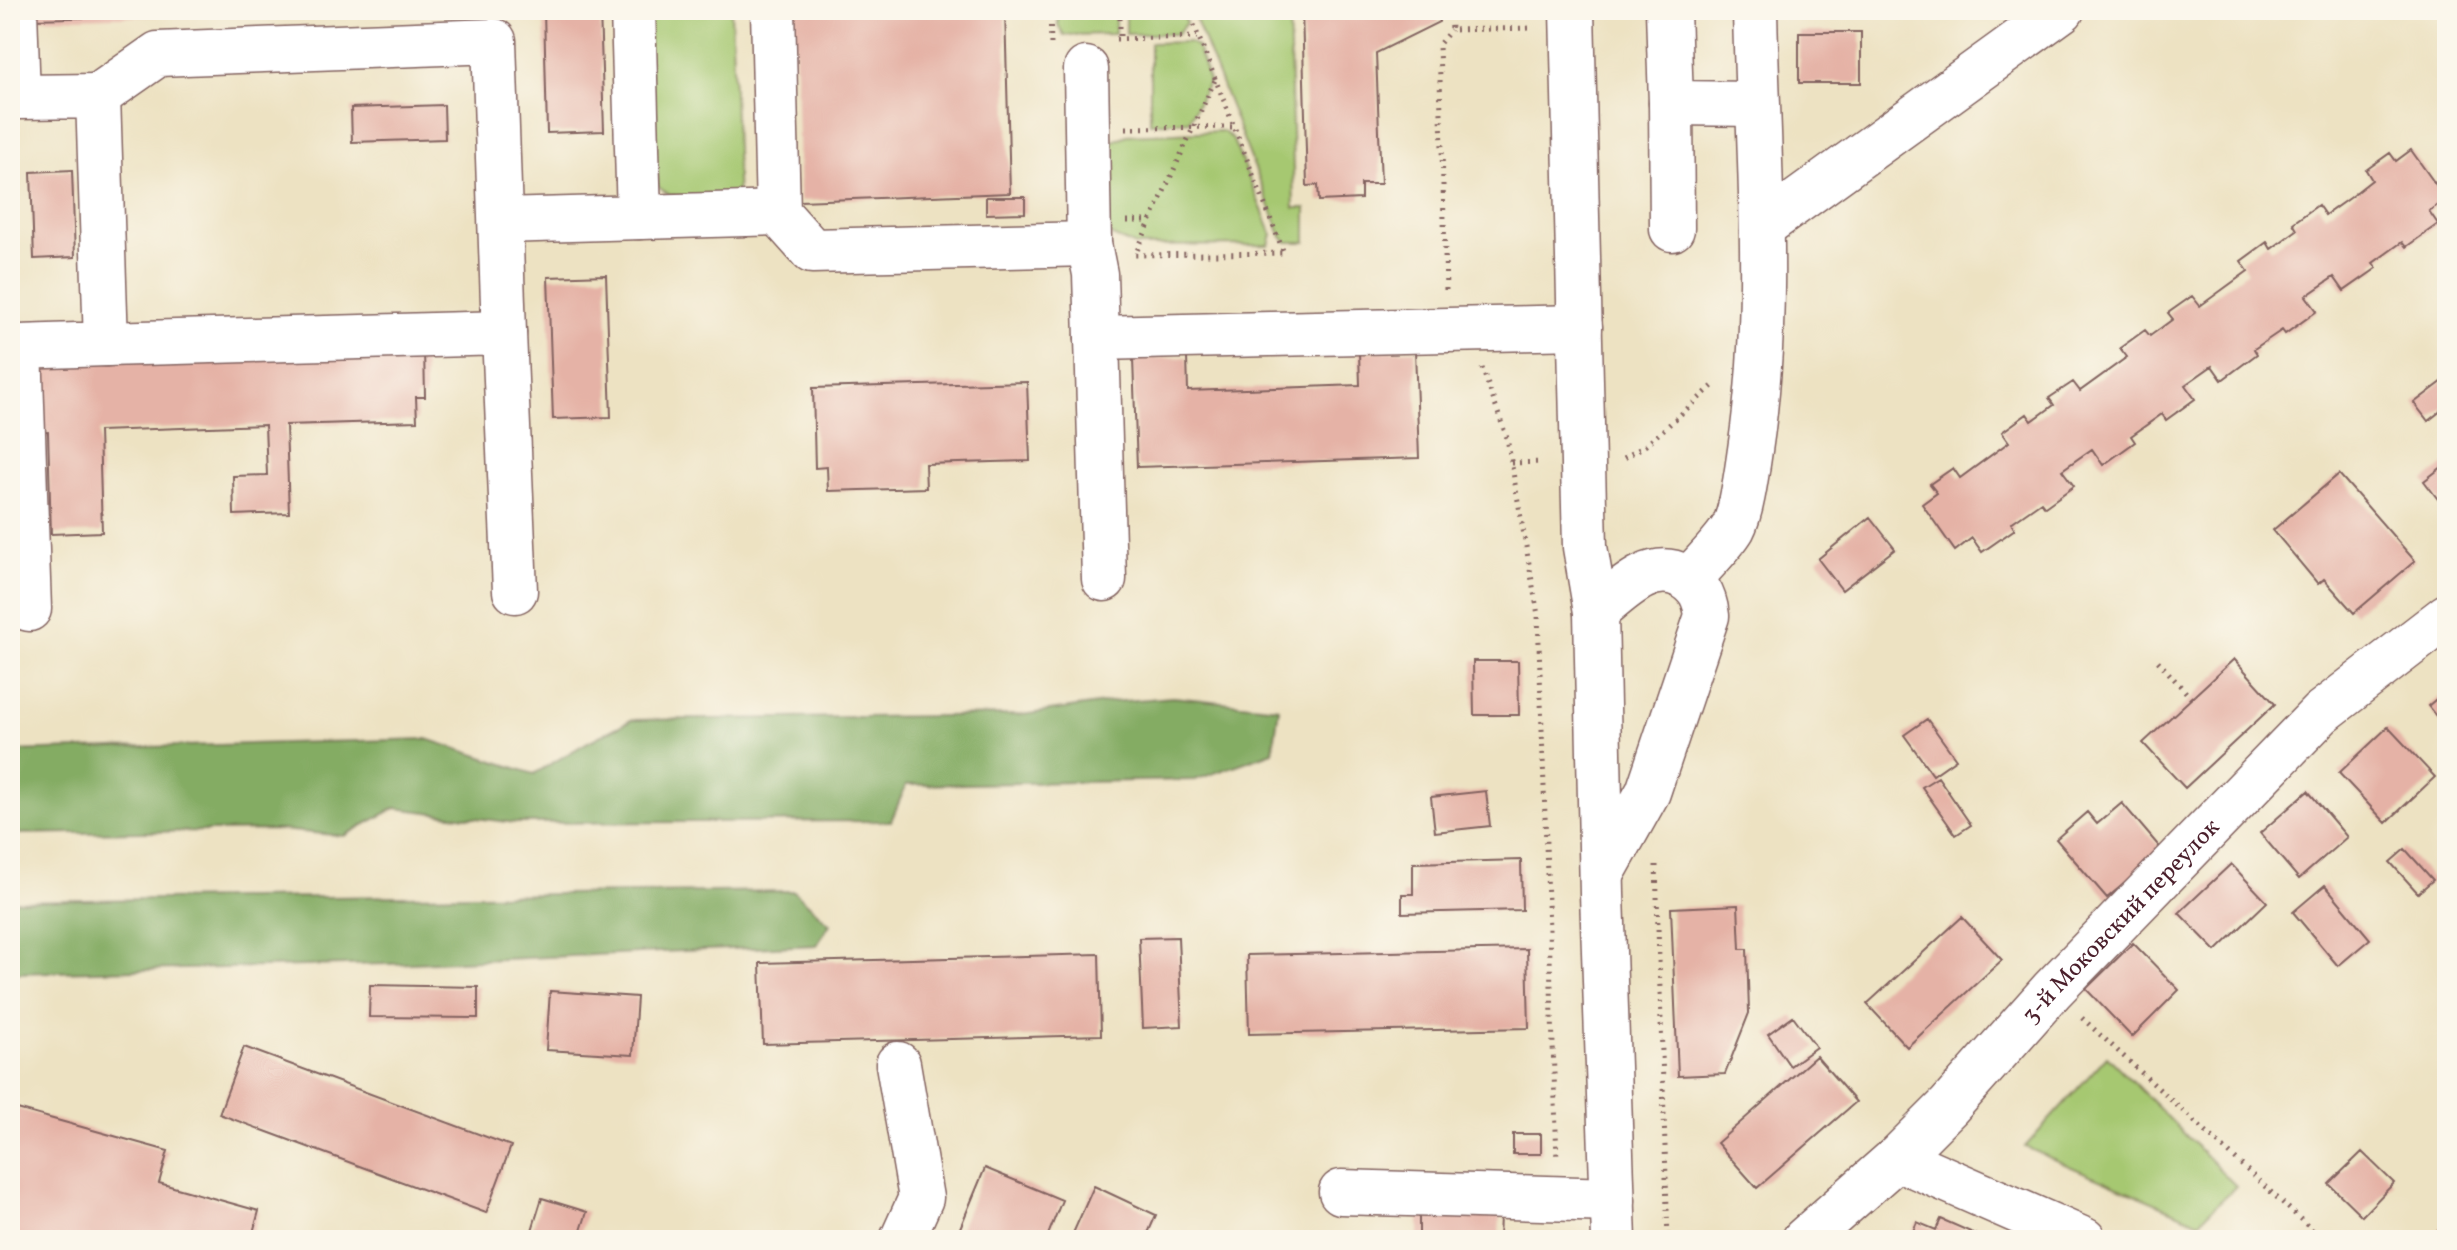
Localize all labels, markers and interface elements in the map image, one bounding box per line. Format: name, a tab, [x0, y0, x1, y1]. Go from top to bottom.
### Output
street label: 3-й Моковский переулок	[2015, 812, 2229, 1032]

